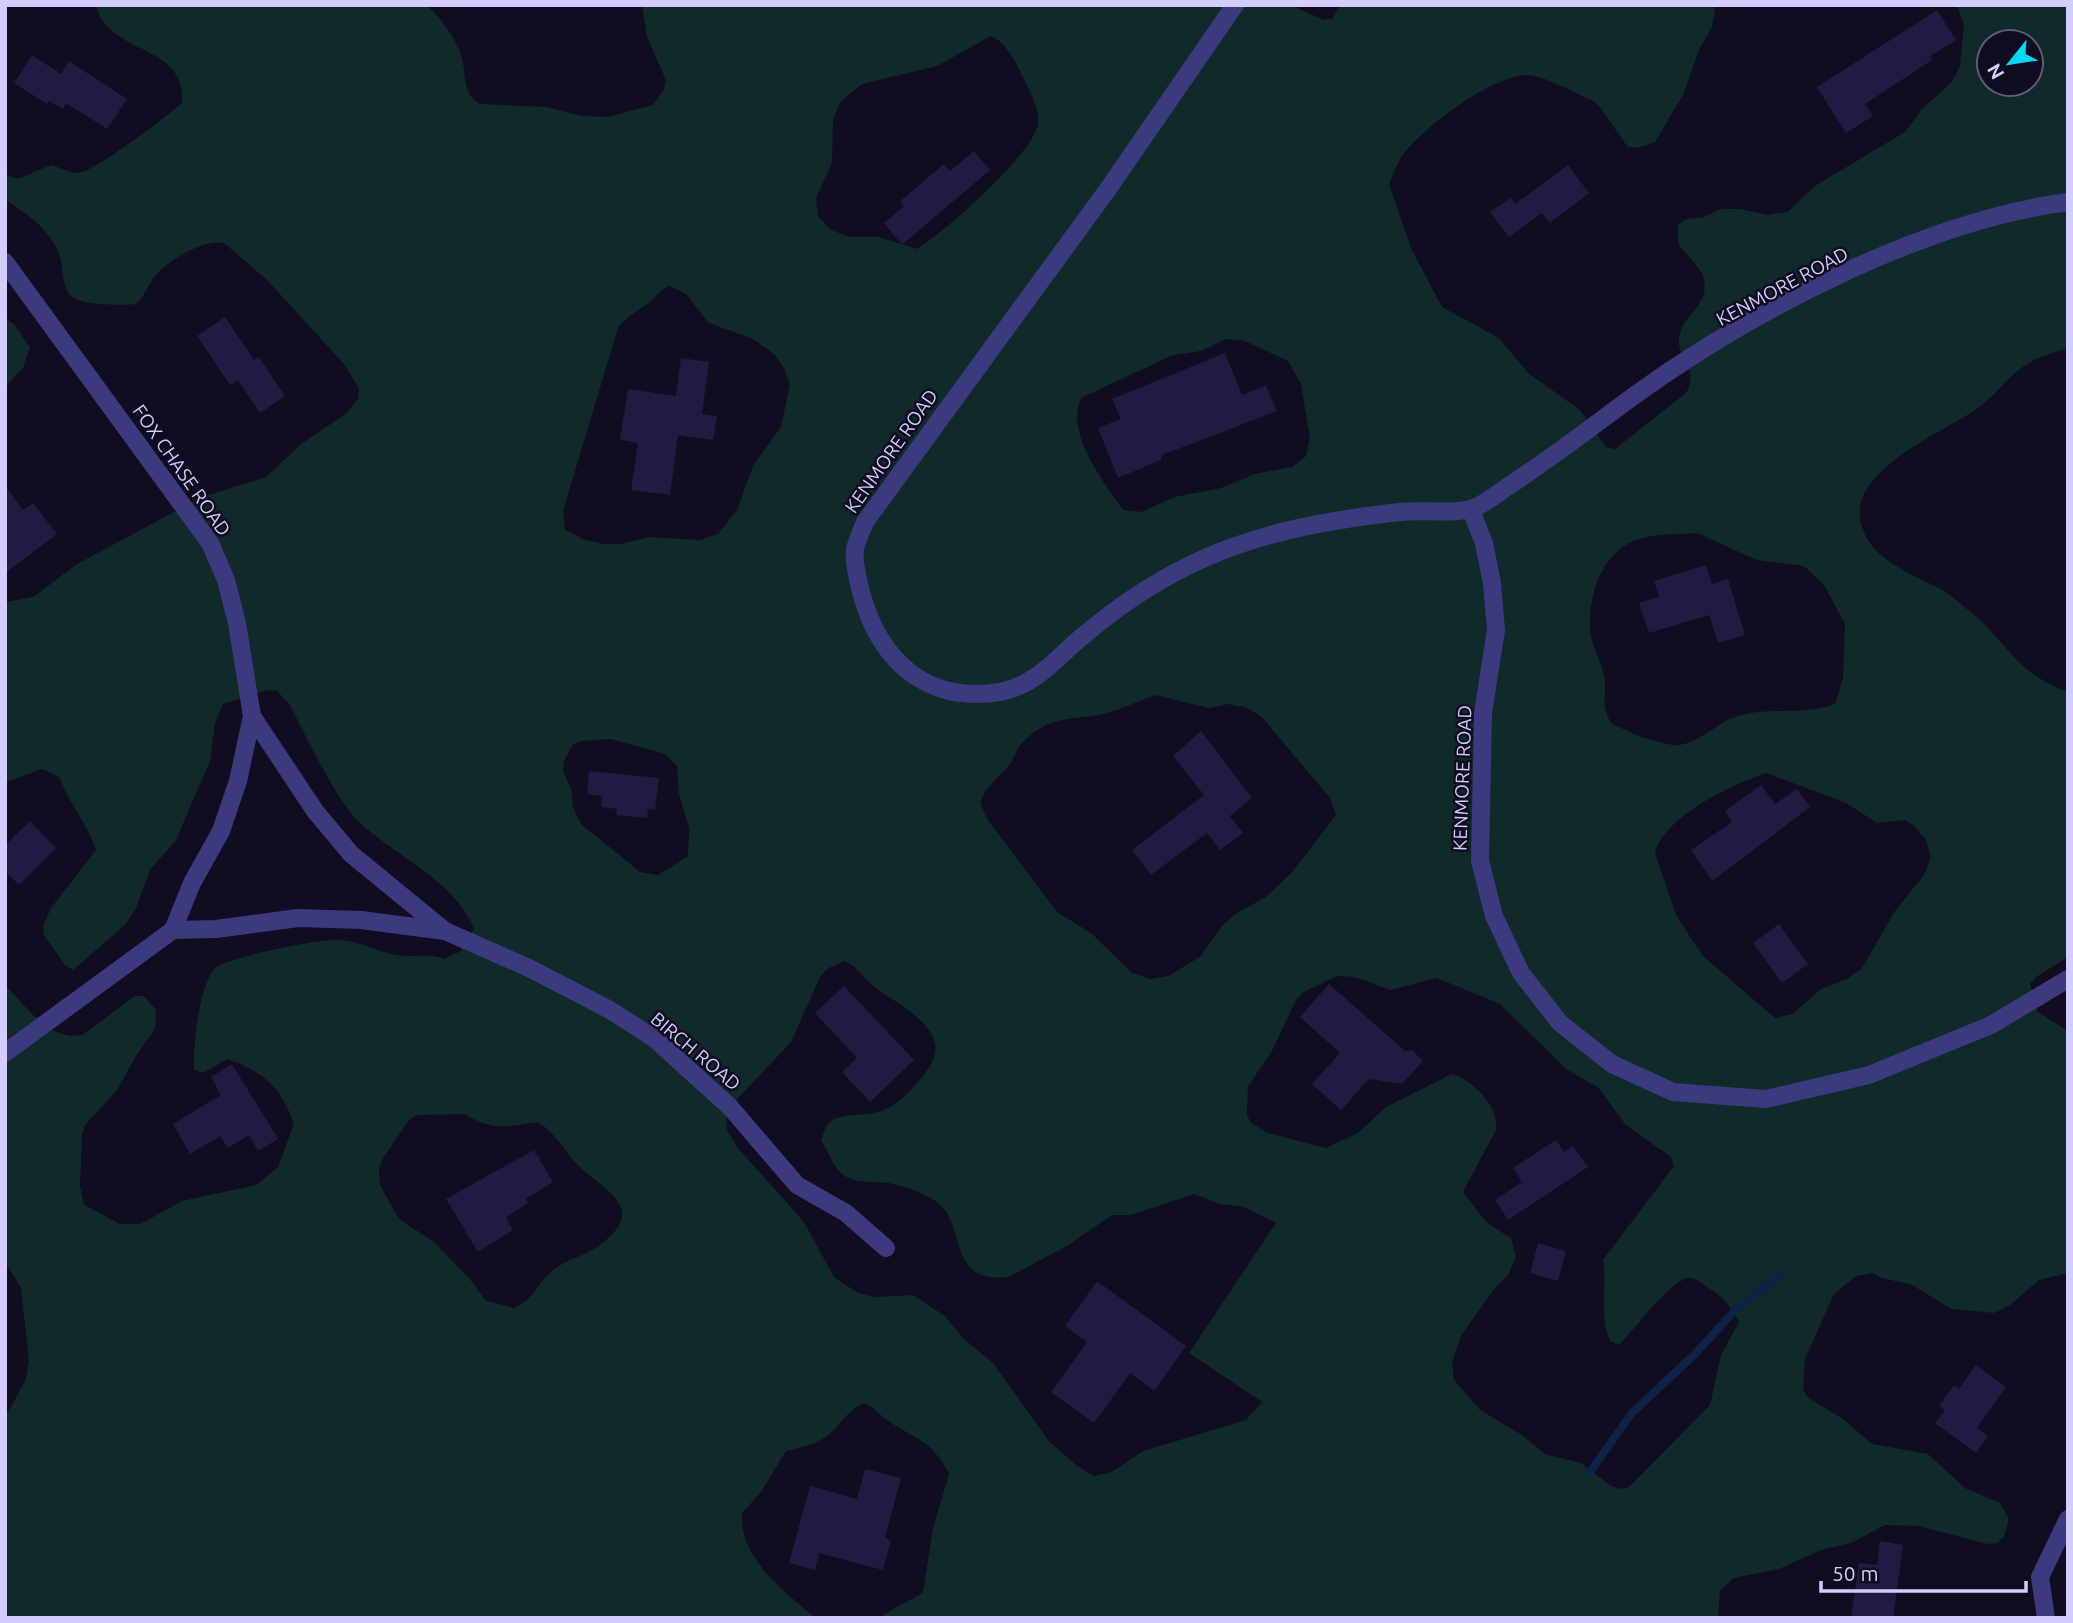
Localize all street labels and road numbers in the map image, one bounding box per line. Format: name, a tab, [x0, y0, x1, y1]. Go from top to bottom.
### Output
street label: KENMORE ROAD	[1712, 242, 1852, 330]
street label: KENMORE ROAD	[840, 385, 942, 517]
street label: FOX CHASE ROAD	[129, 400, 235, 540]
street label: KENMORE ROAD	[1448, 705, 1476, 851]
street label: BIRCH ROAD	[647, 1007, 745, 1095]

